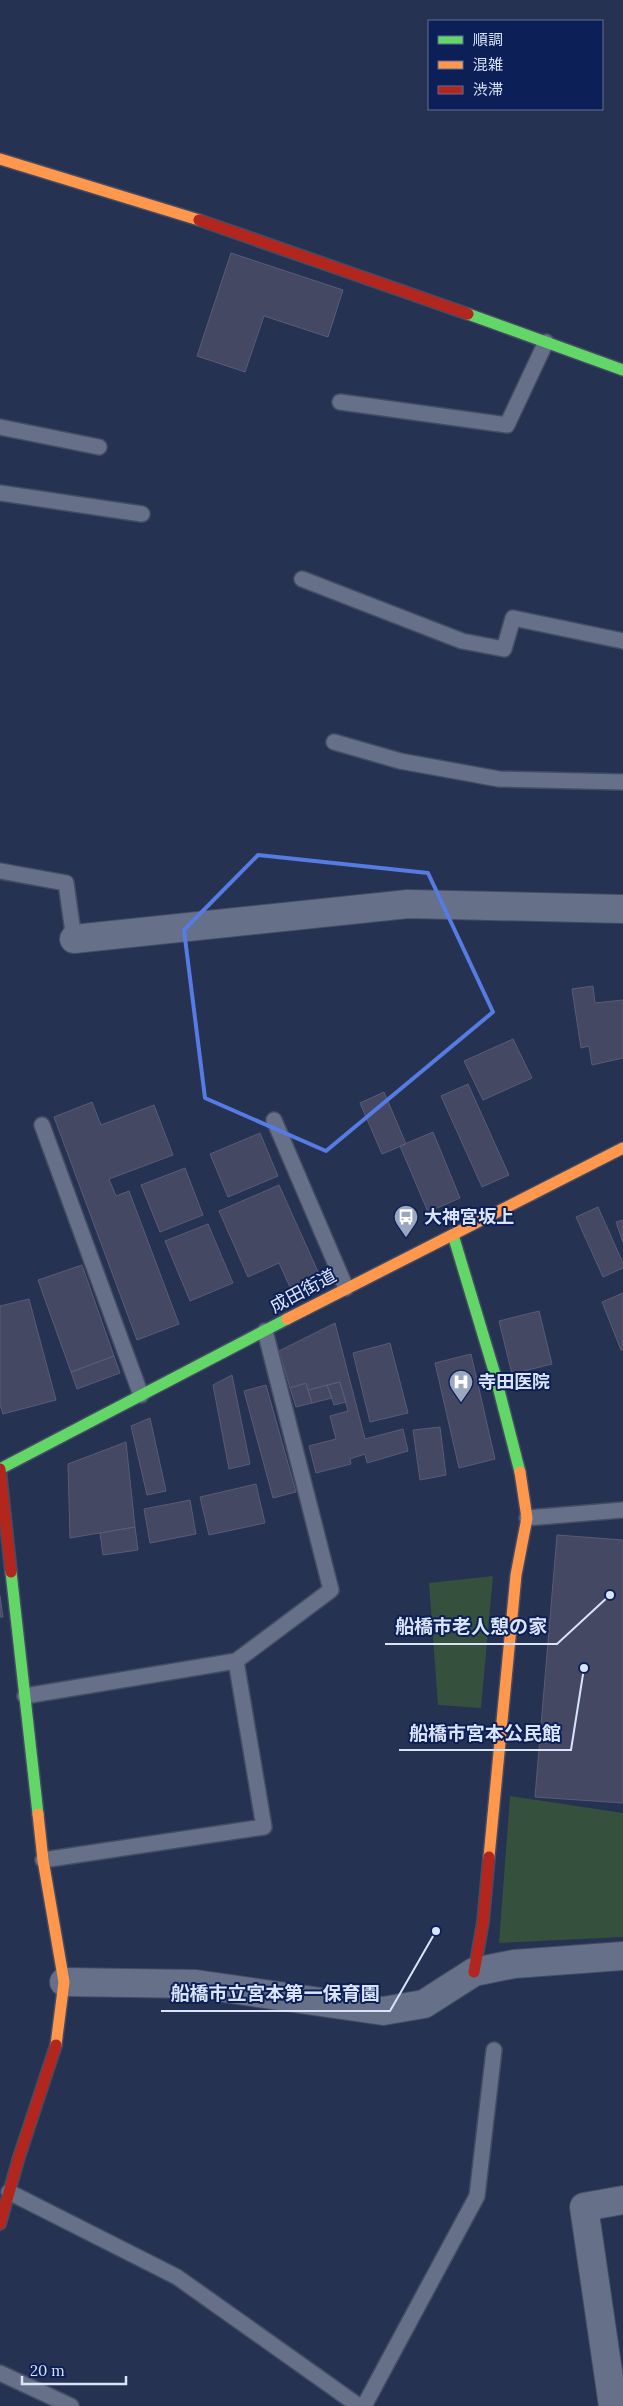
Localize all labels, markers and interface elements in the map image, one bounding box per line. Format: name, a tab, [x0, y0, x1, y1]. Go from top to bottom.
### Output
legend	[428, 20, 603, 110]
text: 順調	[473, 30, 503, 49]
text: 混雑	[473, 55, 503, 74]
text: 渋滞	[473, 80, 503, 99]
bus stop icon: 大神宮坂上	[393, 1204, 419, 1238]
place label: 大神宮坂上	[424, 1205, 514, 1228]
street label: 成田街道	[266, 1264, 340, 1318]
hospital icon: 寺田医院	[448, 1369, 474, 1403]
place label: 寺田医院	[478, 1370, 550, 1393]
callout: 船橋市老人憩の家	[385, 1610, 557, 1644]
text: 船橋市老人憩の家	[395, 1614, 547, 1638]
callout: 船橋市宮本公民館	[399, 1716, 571, 1750]
text: 船橋市宮本公民館	[409, 1721, 561, 1745]
callout: 船橋市立宮本第一保育園	[161, 1977, 390, 2011]
text: 船橋市立宮本第一保育園	[170, 1981, 380, 2005]
scale bar	[22, 2354, 126, 2386]
text: 20 m	[30, 2361, 65, 2380]

